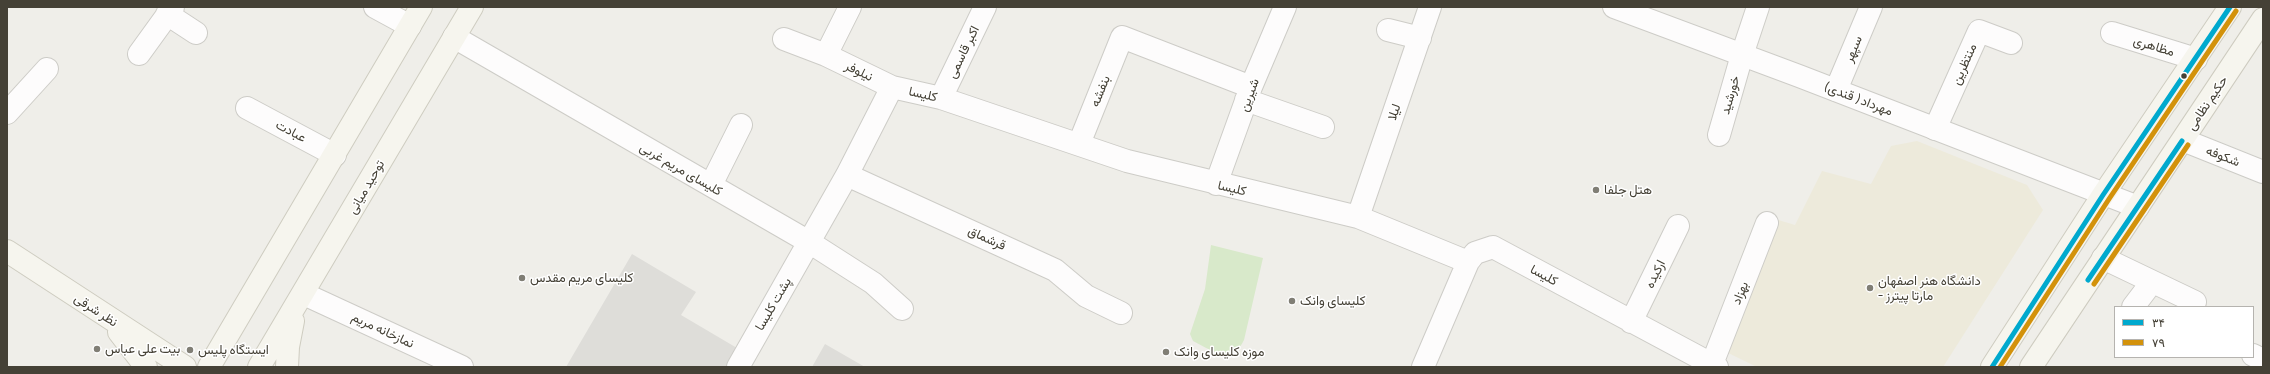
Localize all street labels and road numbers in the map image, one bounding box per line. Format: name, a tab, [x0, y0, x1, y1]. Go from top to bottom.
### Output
street label: اکبر قاسمی	[944, 23, 982, 81]
street label: مظاهری	[2131, 32, 2177, 60]
street label: سپهر	[1841, 33, 1865, 65]
street label: منتظرین	[1948, 41, 1980, 87]
street label: نیلوفر	[842, 58, 876, 84]
street label: بنفشه	[1087, 73, 1113, 109]
street label: حکیم نظامی	[2183, 73, 2231, 133]
street label: خورشید	[1717, 74, 1743, 116]
street label: شیرین	[1236, 76, 1262, 114]
street label: مهرداد ( قندی)	[1823, 79, 1895, 119]
street label: کلیسا	[907, 83, 939, 105]
street label: لیلا	[1384, 102, 1404, 122]
street label: عبادت	[273, 117, 309, 145]
street label: کلیسای مریم غربی	[637, 139, 725, 199]
street label: شکوفه	[2204, 142, 2242, 170]
street label: توحید میانی	[344, 157, 388, 217]
street label: کلیسا	[1216, 177, 1248, 199]
street label: قرشماق	[966, 223, 1008, 253]
street label: ارکیده	[1641, 257, 1669, 291]
street label: کلیسا	[1528, 261, 1560, 289]
street label: پشت کلیسا	[752, 275, 794, 333]
street label: بهزاد	[1728, 279, 1752, 307]
street label: نظر شرقی	[71, 290, 121, 330]
street label: نمازخانه مریم	[349, 309, 417, 351]

